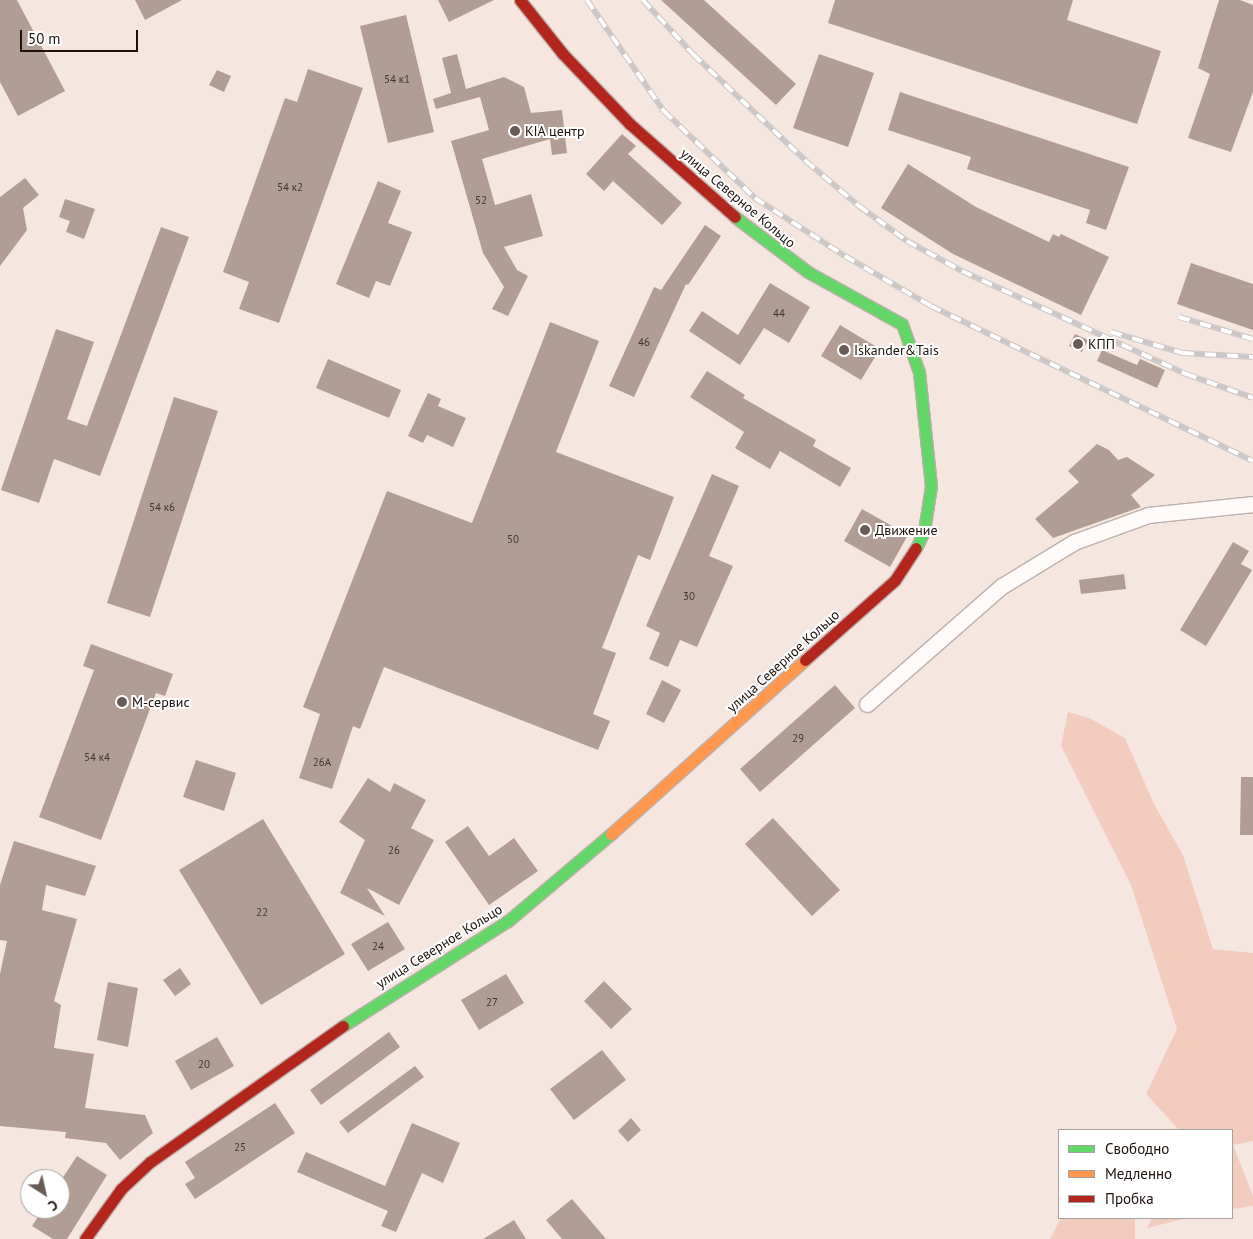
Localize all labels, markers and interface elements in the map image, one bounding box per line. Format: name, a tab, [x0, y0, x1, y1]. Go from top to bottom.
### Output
scale bar	[22, 20, 140, 52]
text: 50 m	[28, 29, 61, 48]
house number: 54 к1	[384, 72, 410, 86]
place label: KIA центр	[525, 123, 585, 139]
marker: KIA центр	[509, 125, 521, 137]
street label: улица Северное Кольцо	[677, 145, 799, 251]
house number: 54 к2	[277, 180, 303, 194]
house number: 52	[475, 193, 487, 207]
house number: 44	[773, 306, 785, 320]
house number: 46	[638, 335, 650, 349]
place label: КПП	[1088, 336, 1115, 352]
marker: КПП	[1072, 338, 1084, 350]
place label: Iskander&Tais	[854, 342, 939, 358]
marker: Iskander&Tais	[838, 344, 850, 356]
house number: 54 к6	[149, 500, 175, 514]
place label: Движение	[875, 522, 938, 538]
marker: Движение	[859, 524, 871, 536]
house number: 50	[507, 532, 519, 546]
house number: 30	[683, 589, 695, 603]
street label: улица Северное Кольцо	[723, 606, 843, 716]
place label: М-сервис	[132, 694, 190, 710]
marker: М-сервис	[116, 696, 128, 708]
house number: 29	[792, 731, 804, 745]
house number: 54 к4	[84, 750, 110, 764]
house number: 26А	[313, 755, 331, 769]
house number: 26	[388, 843, 400, 857]
street label: улица Северное Кольцо	[373, 900, 505, 992]
house number: 22	[256, 905, 268, 919]
house number: 24	[372, 939, 384, 953]
house number: 27	[486, 995, 498, 1009]
house number: 20	[198, 1057, 210, 1071]
legend	[1058, 1129, 1233, 1219]
text: Свободно	[1105, 1139, 1169, 1158]
house number: 25	[234, 1140, 246, 1154]
text: Медленно	[1105, 1164, 1172, 1183]
north arrow	[20, 1169, 70, 1219]
text: Пробка	[1105, 1189, 1154, 1208]
text: С	[45, 1196, 61, 1215]

